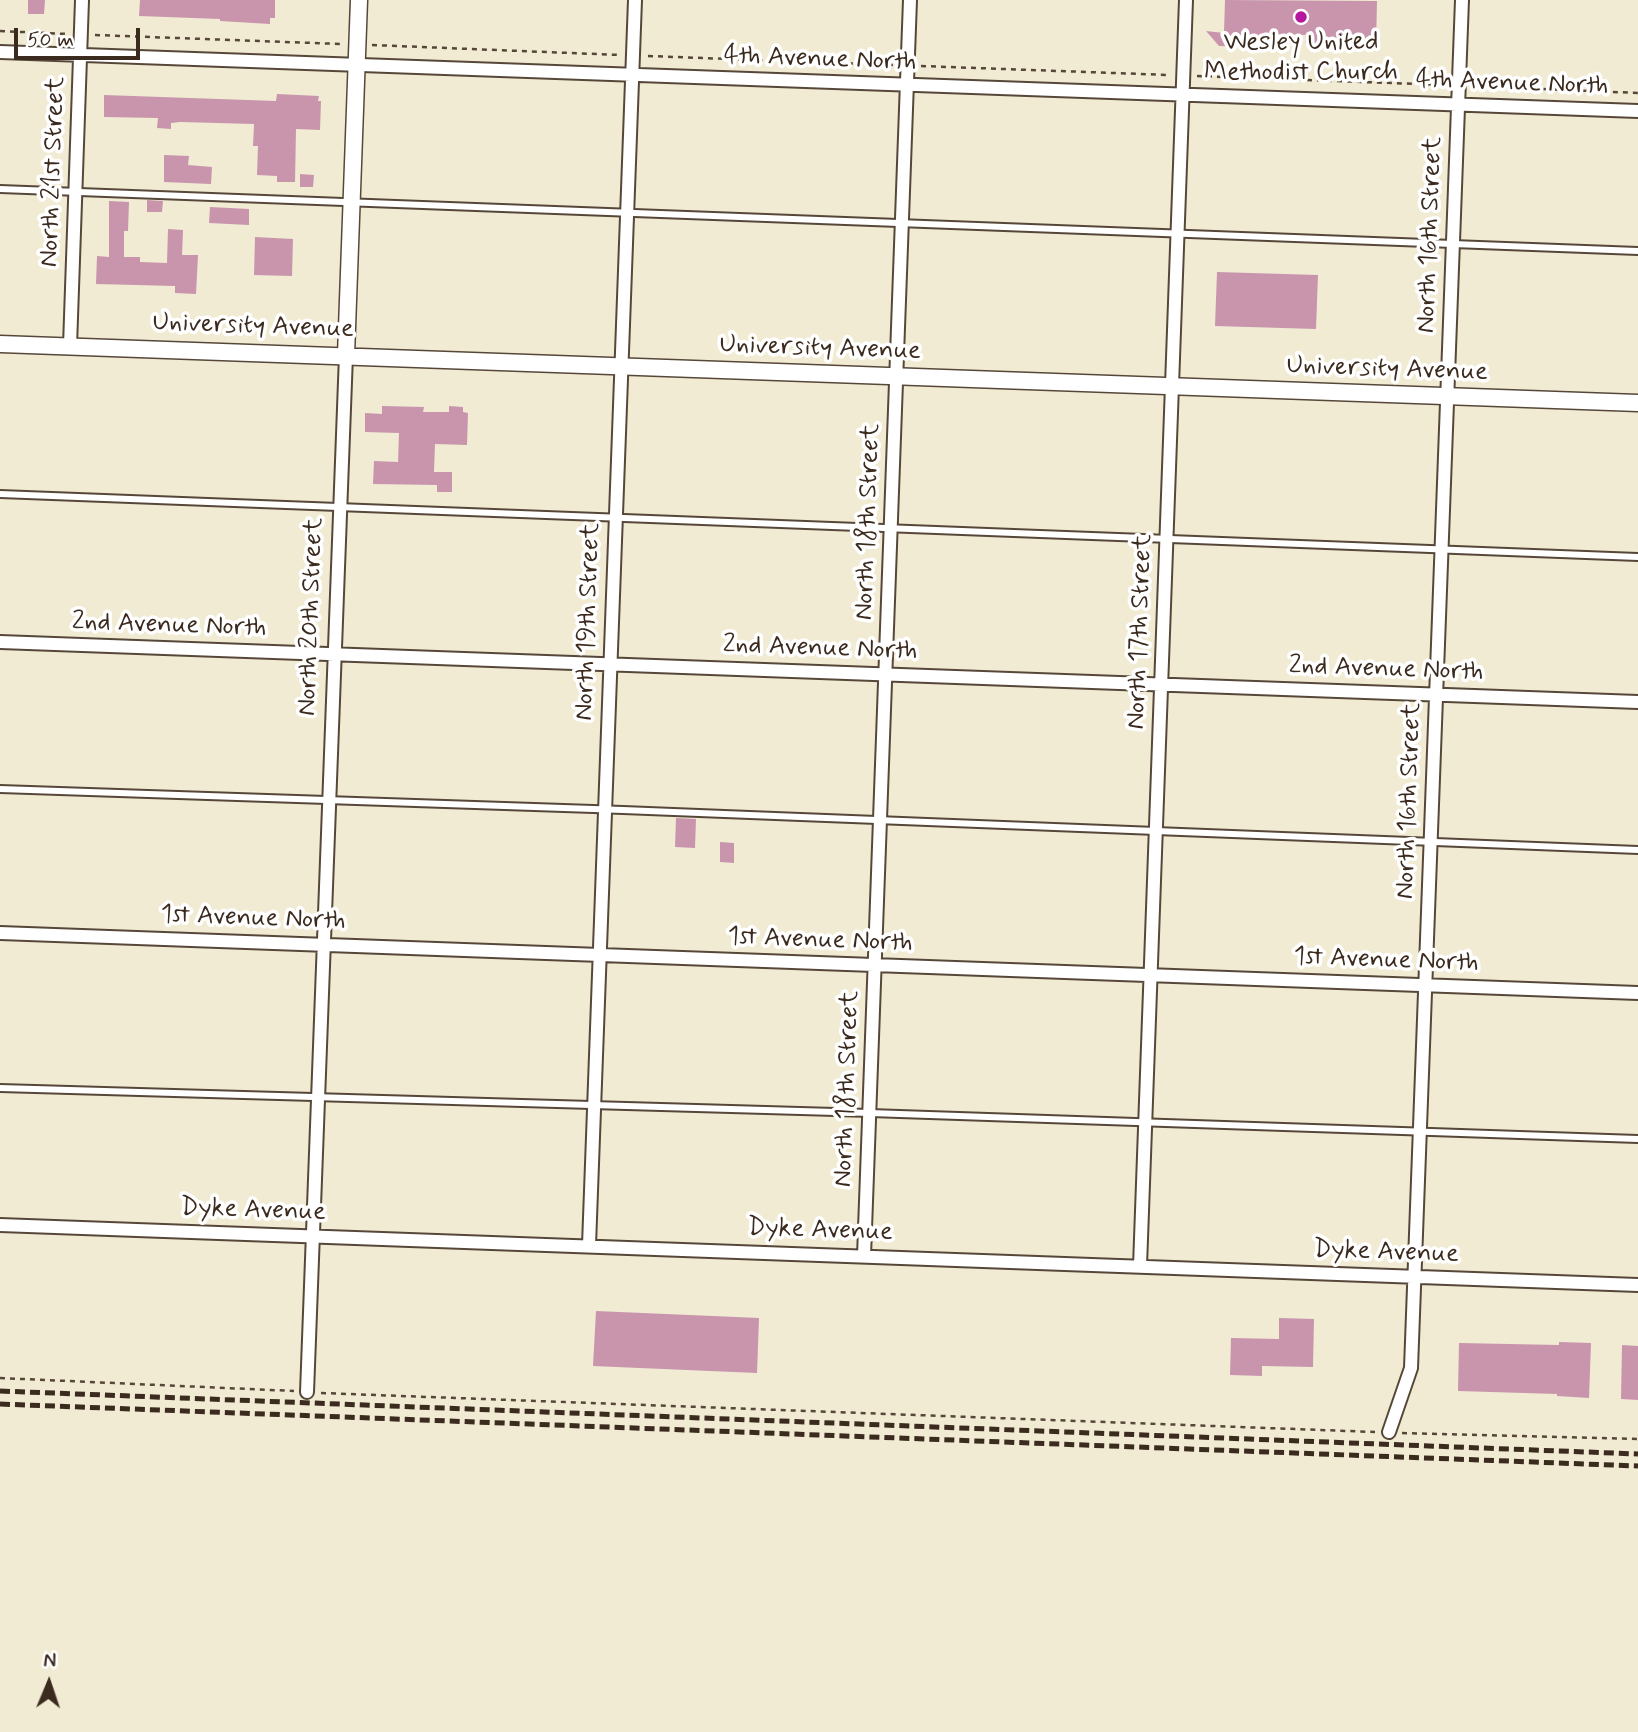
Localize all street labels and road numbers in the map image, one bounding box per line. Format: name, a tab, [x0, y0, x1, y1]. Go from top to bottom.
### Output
street label: 4th Avenue North	[723, 41, 917, 79]
street label: 4th Avenue North	[1415, 65, 1609, 103]
street label: North 21st Street	[35, 76, 73, 268]
street label: North 16th Street	[1412, 136, 1450, 334]
street label: University Avenue	[152, 308, 354, 346]
street label: University Avenue	[719, 330, 921, 368]
street label: University Avenue	[1286, 351, 1488, 389]
street label: North 18th Street	[850, 423, 888, 621]
street label: North 20th Street	[293, 517, 331, 717]
street label: North 19th Street	[570, 523, 608, 721]
street label: North 17th Street	[1122, 534, 1160, 730]
street label: 2nd Avenue North	[71, 607, 267, 645]
street label: 2nd Avenue North	[722, 630, 918, 668]
street label: 2nd Avenue North	[1288, 651, 1484, 689]
street label: North 16th Street	[1391, 702, 1429, 900]
street label: 1st Avenue North	[160, 900, 346, 938]
street label: 1st Avenue North	[727, 922, 913, 960]
street label: 1st Avenue North	[1293, 942, 1479, 980]
street label: North 18th Street	[829, 990, 867, 1188]
street label: Dyke Avenue	[180, 1193, 326, 1229]
street label: Dyke Avenue	[747, 1213, 893, 1249]
street label: Dyke Avenue	[1313, 1235, 1459, 1271]

